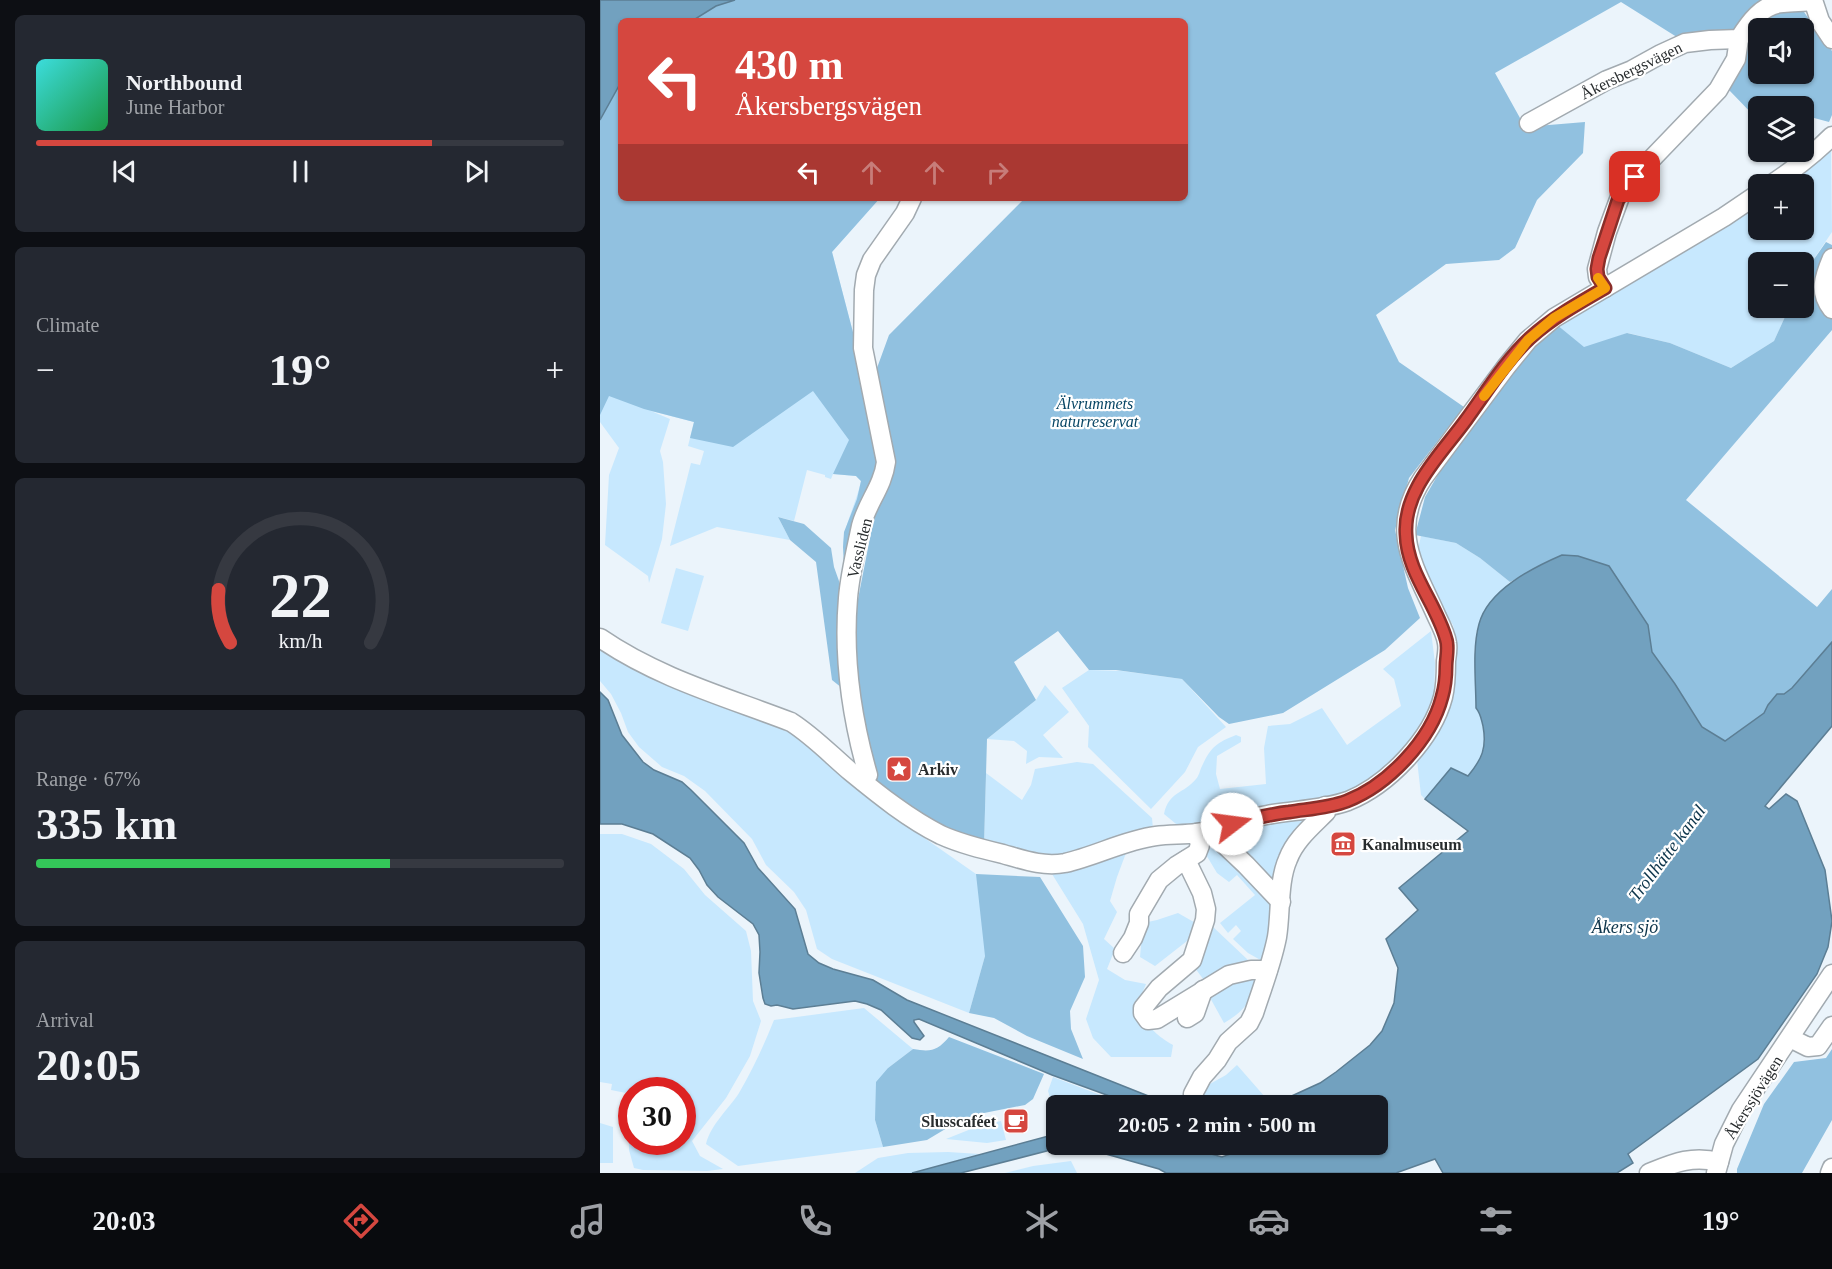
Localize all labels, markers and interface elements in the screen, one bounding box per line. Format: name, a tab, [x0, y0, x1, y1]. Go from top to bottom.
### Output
map controls	[1748, 18, 1814, 318]
button: sound	[1748, 18, 1814, 84]
street label: Åkersbergsvägen	[1578, 39, 1685, 103]
icon: left	[636, 42, 714, 120]
text: 430 m	[735, 42, 844, 88]
text: Northbound	[126, 70, 242, 95]
text: Åkersbergsvägen	[735, 91, 922, 121]
text: June Harbor	[126, 96, 224, 118]
button: layers	[1748, 96, 1814, 162]
pin	[1609, 151, 1660, 202]
icon: previous	[108, 155, 141, 188]
icon: pause	[284, 155, 317, 188]
icon: next	[460, 155, 493, 188]
icon: left	[792, 156, 825, 189]
icon: ahead	[855, 156, 888, 189]
icon: ahead	[918, 156, 951, 189]
icon: right	[981, 156, 1014, 189]
icon: arrive	[1618, 160, 1651, 193]
button: +	[1748, 174, 1814, 240]
button: −	[1748, 252, 1814, 318]
text: Climate	[36, 314, 99, 336]
text: 19°	[269, 345, 332, 395]
text: −	[36, 352, 55, 388]
text: +	[545, 352, 564, 388]
park label: Älvrummets naturreservat	[1052, 395, 1139, 430]
street label: Vassliden	[844, 516, 875, 580]
text: 22	[269, 562, 331, 631]
text: km/h	[278, 630, 322, 654]
place icon: Arkiv	[884, 754, 914, 784]
place label: Arkiv	[918, 761, 958, 778]
text: Range · 67%	[36, 768, 140, 790]
position arrow	[1200, 792, 1264, 856]
text: 335 km	[36, 799, 177, 849]
water label: Trollhätte kanal	[1624, 801, 1710, 905]
museum icon: Kanalmuseum	[1328, 829, 1358, 859]
place label: Kanalmuseum	[1362, 836, 1462, 853]
water label: Åkers sjö	[1591, 917, 1658, 937]
text: Arrival	[36, 1009, 94, 1031]
text: 20:05	[36, 1040, 141, 1090]
street label: Åkerssjövägen	[1721, 1052, 1787, 1143]
speed limit sign: 30	[618, 1077, 696, 1155]
cafe icon: Slusscaféet	[1001, 1106, 1031, 1136]
text: 20:05 · 2 min · 500 m	[1118, 1112, 1316, 1137]
place label: Slusscaféet	[921, 1113, 997, 1130]
icon: directions	[340, 1200, 382, 1242]
icon: music	[567, 1200, 609, 1242]
icon: phone	[794, 1200, 836, 1242]
icon: climate	[1021, 1200, 1063, 1242]
icon: car	[1248, 1200, 1290, 1242]
icon: filters	[1475, 1200, 1517, 1242]
text: 20:03	[92, 1206, 155, 1236]
text: 19°	[1702, 1206, 1739, 1236]

